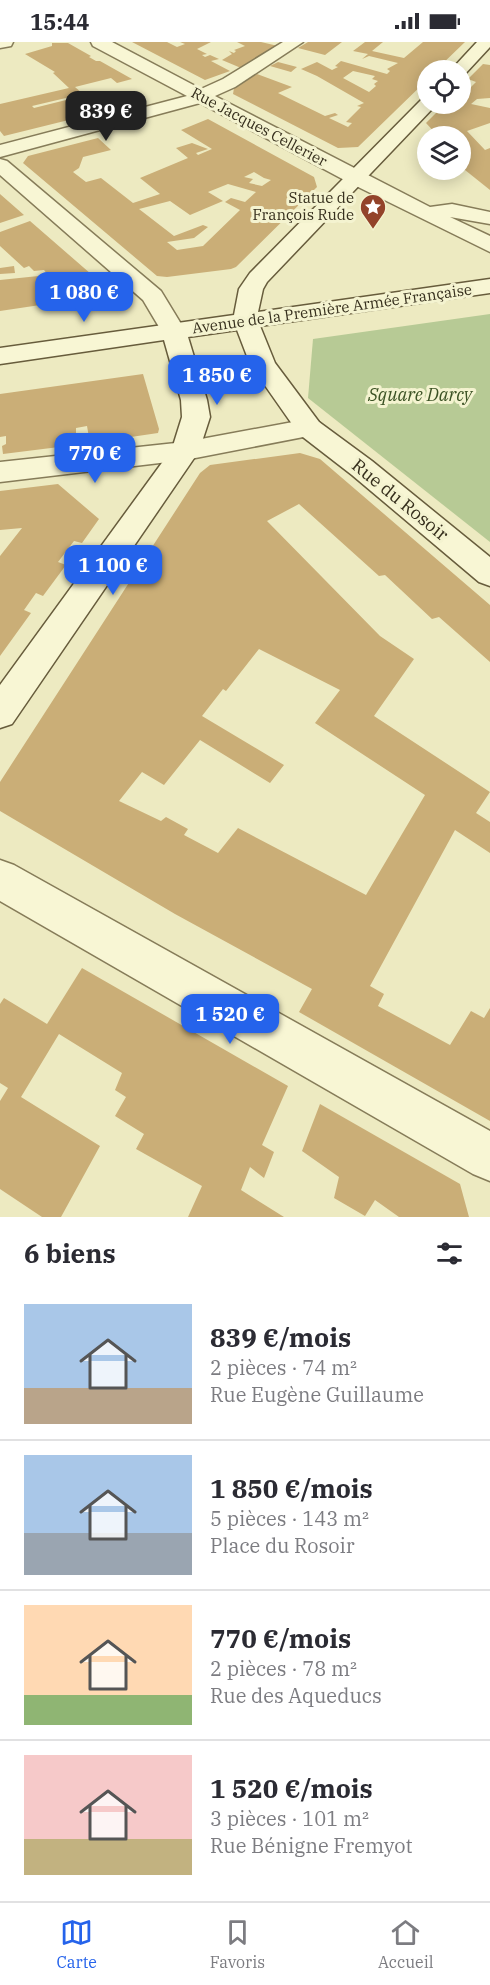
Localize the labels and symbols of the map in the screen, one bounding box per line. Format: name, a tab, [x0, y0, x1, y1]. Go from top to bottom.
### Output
street label: Rue Jacques Cellerier	[188, 83, 331, 171]
pin: 839 €	[64, 91, 148, 142]
place label: Statue de François Rude	[253, 188, 354, 224]
place icon: Statue de François Rude	[358, 192, 388, 230]
pin: 1 080 €	[29, 272, 139, 323]
street label: Avenue de la Première Armée Française	[191, 279, 473, 338]
pin: 1 850 €	[162, 355, 272, 406]
park label: Square Darcy	[367, 383, 474, 406]
pin: 770 €	[53, 433, 137, 484]
street label: Rue du Rosoir	[347, 454, 453, 546]
pin: 1 100 €	[58, 545, 168, 596]
pin: 1 520 €	[175, 994, 285, 1045]

